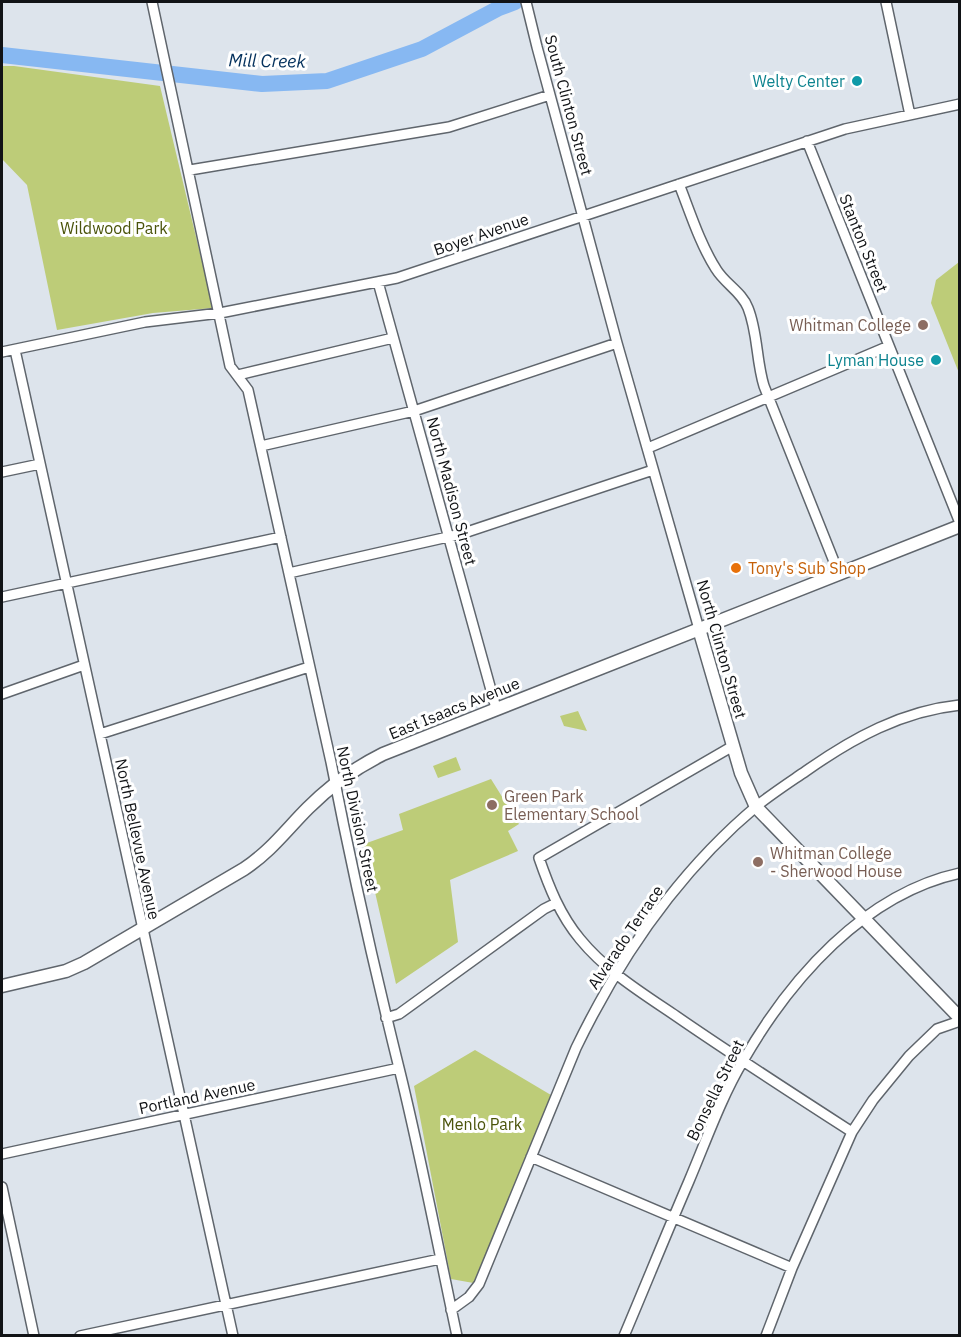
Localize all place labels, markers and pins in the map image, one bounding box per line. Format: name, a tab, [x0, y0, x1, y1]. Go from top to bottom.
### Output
place label: Welty Center	[753, 71, 845, 91]
marker: Welty Center	[850, 74, 864, 88]
place label: Whitman College	[789, 315, 911, 335]
marker: Whitman College	[916, 318, 930, 332]
place label: Lyman House	[827, 350, 924, 370]
marker: Lyman House	[929, 353, 943, 367]
place label: Tony's Sub Shop	[748, 558, 866, 578]
marker: Tony's Sub Shop	[729, 561, 743, 575]
place label: Green Park Elementary School	[504, 786, 639, 824]
marker: Green Park Elementary School	[485, 798, 499, 812]
place label: Whitman College - Sherwood House	[770, 843, 903, 881]
marker: Whitman College - Sherwood House	[751, 855, 765, 869]

